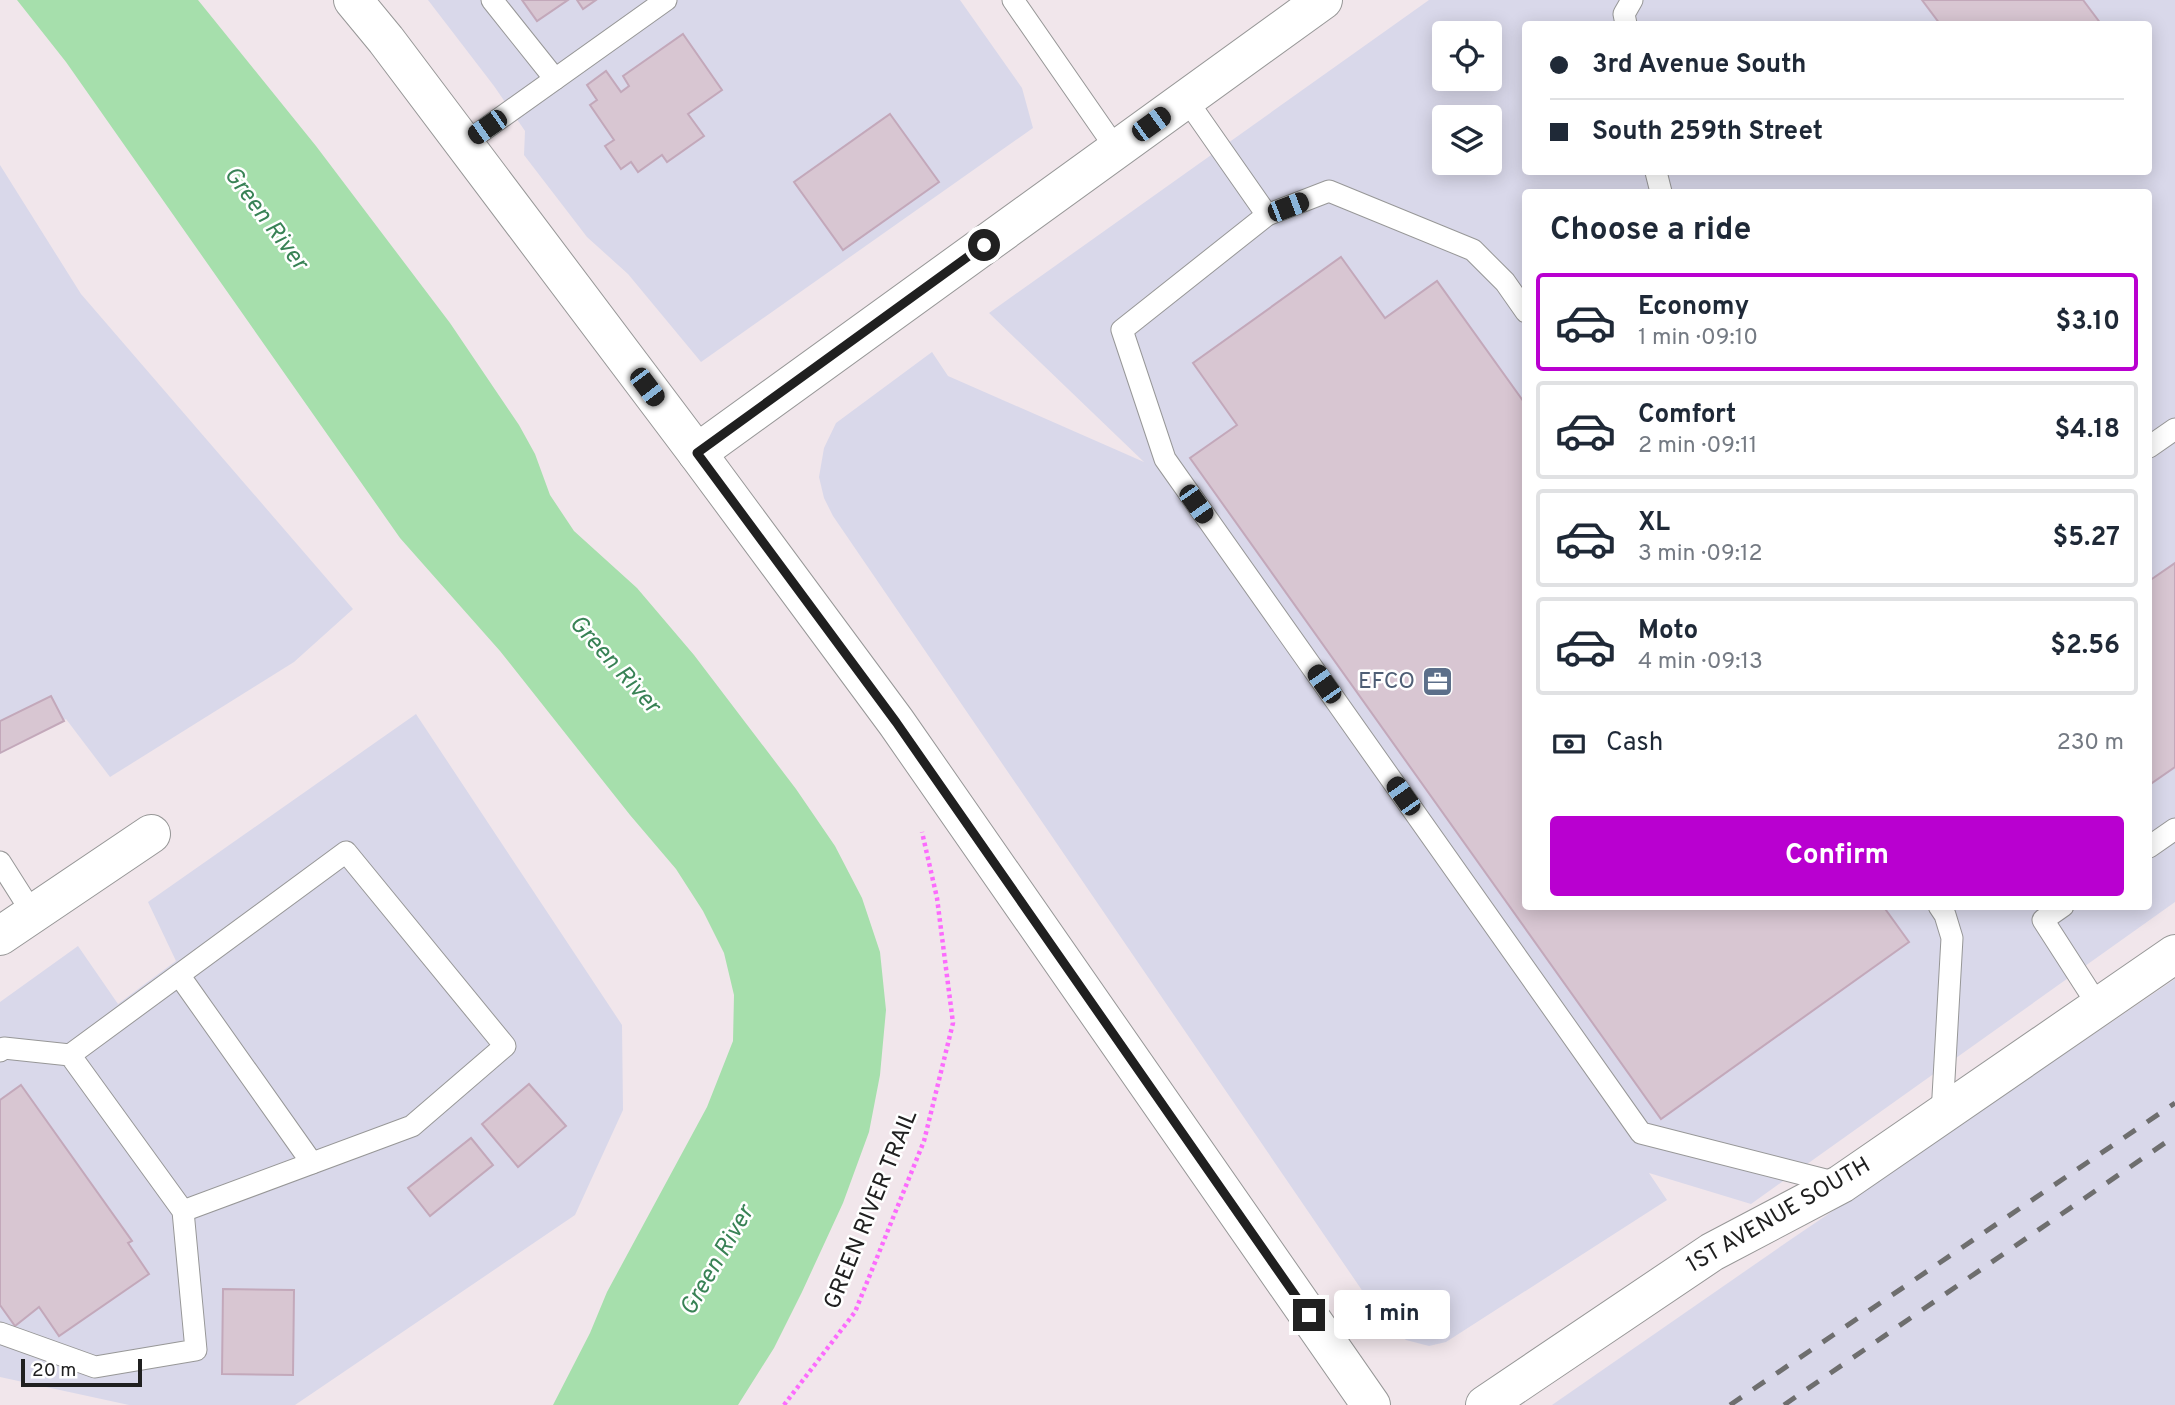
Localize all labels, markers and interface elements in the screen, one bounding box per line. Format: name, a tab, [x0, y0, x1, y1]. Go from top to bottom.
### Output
map controls	[1432, 21, 1502, 175]
button: locate	[1432, 21, 1502, 91]
text: 3rd Avenue South	[1592, 49, 1806, 82]
car	[1128, 103, 1175, 145]
button: layers	[1432, 105, 1502, 175]
car	[464, 106, 511, 148]
text: South 259th Street	[1592, 116, 1823, 149]
water label: Green River	[216, 161, 315, 278]
car	[1265, 190, 1312, 224]
text: Choose a ride	[1550, 211, 1751, 251]
route start	[968, 229, 1000, 261]
icon: car	[1554, 291, 1617, 354]
text: Economy	[1638, 291, 1749, 324]
text: $3.10	[2056, 306, 2120, 339]
text: 1 min · 09:10	[1638, 324, 1758, 353]
car	[626, 364, 669, 410]
icon: car	[1554, 399, 1617, 462]
text: Comfort	[1638, 399, 1736, 432]
text: $4.18	[2055, 414, 2120, 447]
text: 2 min · 09:11	[1638, 432, 1757, 461]
car	[1176, 481, 1217, 527]
icon: car	[1554, 507, 1617, 570]
text: XL	[1638, 507, 1670, 540]
text: $5.27	[2053, 522, 2120, 555]
text: 3 min · 09:12	[1638, 540, 1763, 569]
water label: Green River	[562, 609, 667, 722]
icon: car	[1554, 615, 1617, 678]
text: Moto	[1638, 615, 1698, 648]
text: $2.56	[2050, 630, 2120, 663]
text: 4 min · 09:13	[1638, 648, 1763, 677]
car	[1304, 661, 1345, 707]
office icon: EFCO	[1421, 665, 1455, 699]
place label: EFCO	[1358, 668, 1415, 697]
icon: cash	[1550, 725, 1588, 763]
text: Cash	[1606, 727, 1663, 760]
text: 230 m	[2057, 729, 2124, 758]
car	[1383, 773, 1424, 819]
button: Confirm	[1550, 816, 2124, 896]
street label: GREEN RIVER TRAIL	[819, 1106, 925, 1314]
street label: 1ST AVENUE SOUTH	[1682, 1152, 1876, 1280]
water label: Green River	[674, 1199, 763, 1321]
callout: 1 min	[1334, 1290, 1449, 1340]
route end	[1293, 1299, 1325, 1331]
text: 1 min	[1364, 1300, 1420, 1329]
scale bar	[21, 1356, 142, 1388]
text: 20 m	[32, 1359, 76, 1383]

